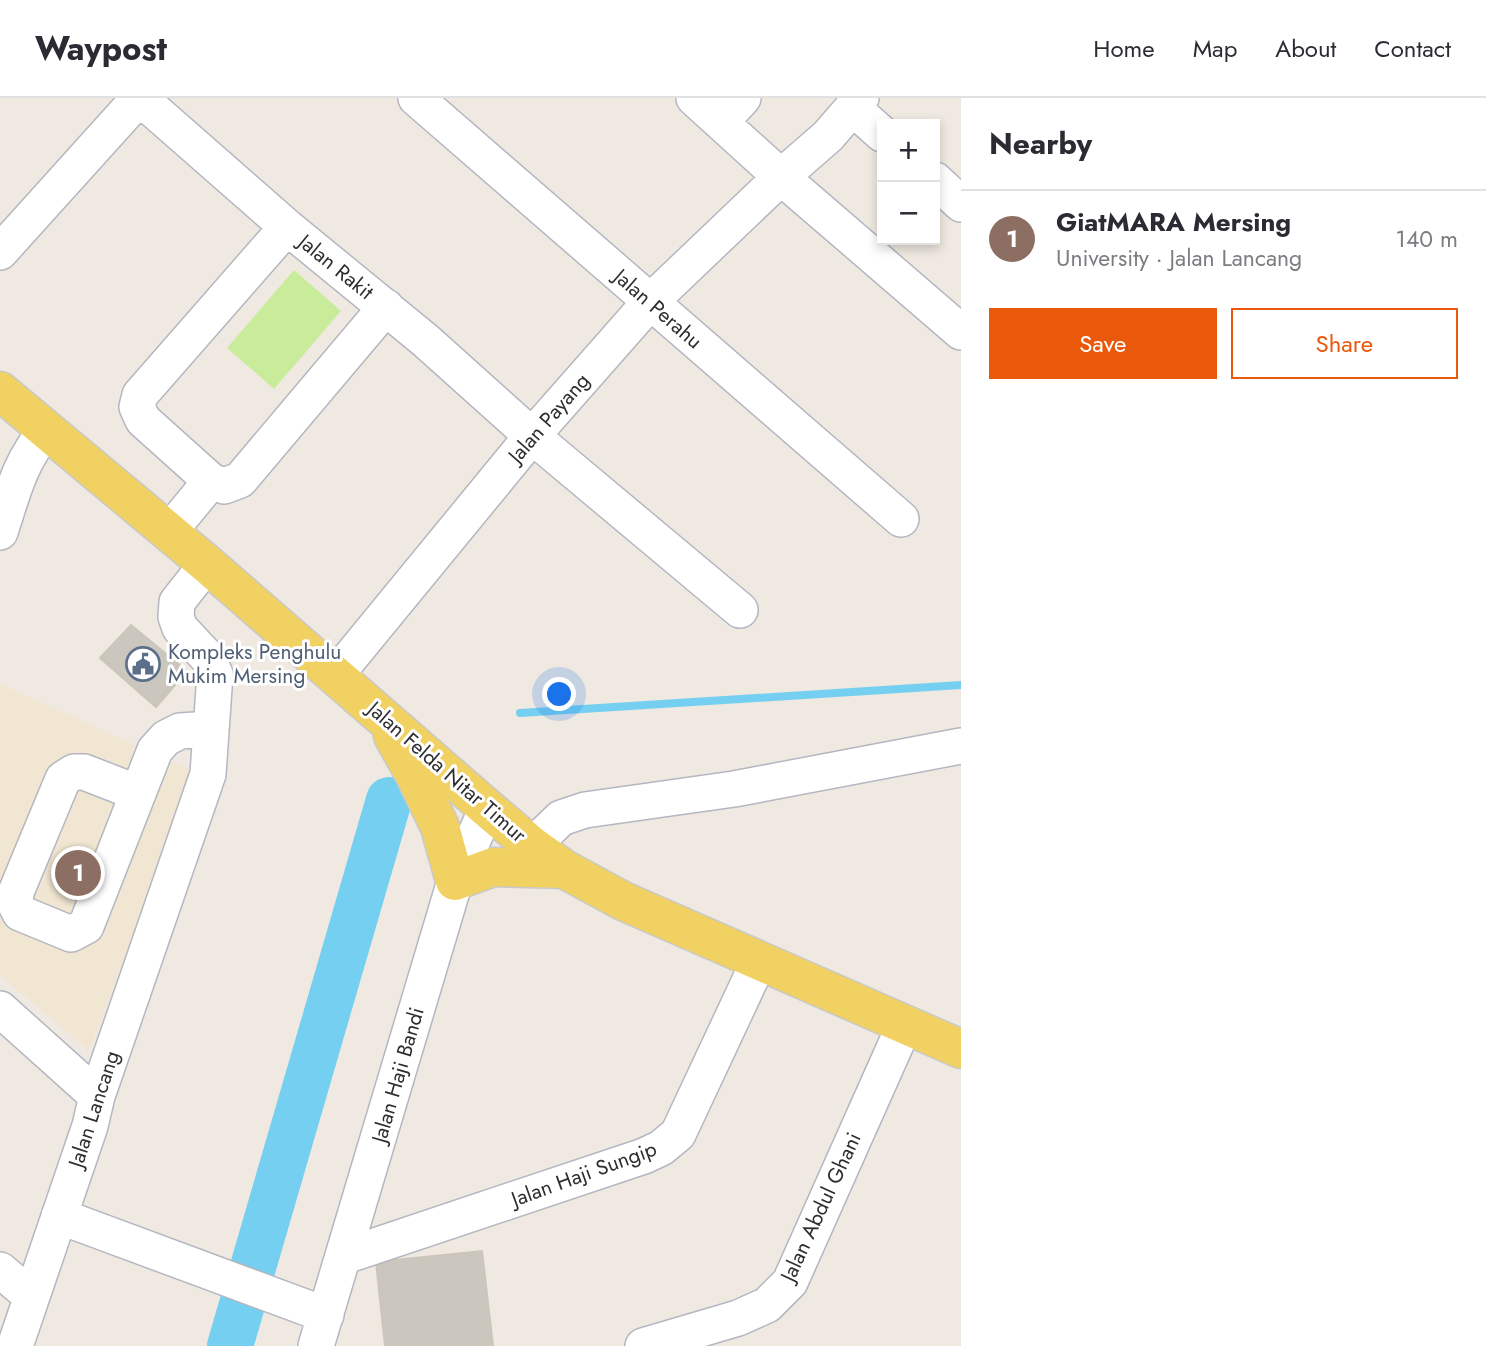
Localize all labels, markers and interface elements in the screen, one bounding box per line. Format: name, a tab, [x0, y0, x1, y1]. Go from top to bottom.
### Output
text: Waypost	[35, 25, 167, 72]
text: Home	[1093, 31, 1155, 66]
text: Map	[1193, 31, 1237, 66]
text: About	[1275, 31, 1336, 66]
text: Contact	[1374, 31, 1451, 66]
map controls	[877, 119, 940, 245]
button: +	[877, 119, 940, 182]
text: Nearby	[989, 122, 1092, 165]
button: −	[877, 182, 940, 245]
text: GiatMARA Mersing	[1056, 203, 1291, 241]
text: 1	[1006, 222, 1018, 256]
text: 140 m	[1396, 222, 1458, 256]
street label: Jalan Rakit	[290, 225, 380, 307]
text: University · Jalan Lancang	[1056, 241, 1302, 275]
street label: Jalan Perahu	[605, 260, 709, 356]
button: Save	[989, 308, 1217, 379]
button: Share	[1231, 308, 1458, 379]
street label: Jalan Payang	[499, 366, 597, 472]
place label: Kompleks Penghulu Mukim Mersing	[168, 637, 341, 691]
public building icon: Kompleks Penghulu Mukim Mersing	[124, 645, 162, 683]
your location	[542, 677, 576, 711]
street label: Jalan Felda Nitar Timur	[359, 693, 533, 850]
pin: 1	[55, 847, 101, 899]
street label: Jalan Haji Bandi	[363, 1004, 432, 1149]
street label: Jalan Lancang	[60, 1047, 127, 1174]
street label: Jalan Abdul Ghani	[772, 1128, 869, 1289]
street label: Jalan Haji Sungip	[504, 1134, 661, 1215]

